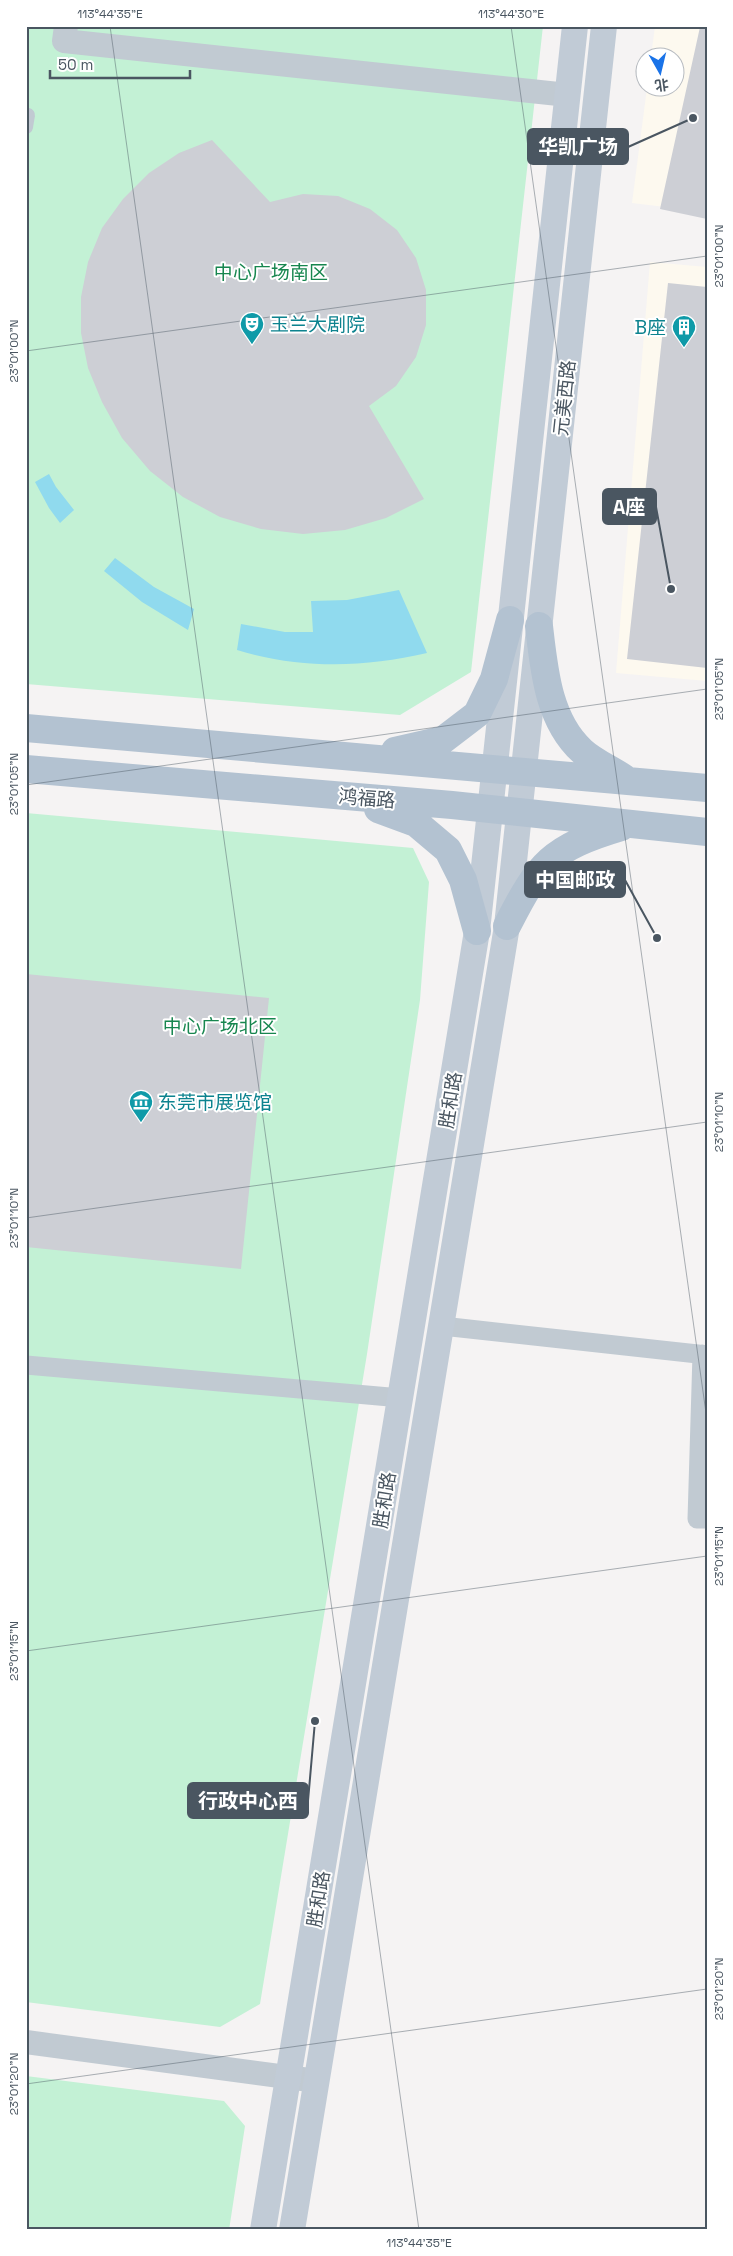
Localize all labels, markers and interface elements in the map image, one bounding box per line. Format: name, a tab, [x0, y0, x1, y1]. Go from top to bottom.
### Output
text: 113°44'35"E	[77, 6, 143, 22]
text: 113°44'30"E	[478, 6, 544, 22]
scale bar	[50, 48, 190, 80]
north arrow	[636, 48, 686, 98]
text: 50 m	[58, 55, 93, 74]
text: 北	[654, 75, 670, 95]
callout: 华凯广场	[528, 129, 628, 164]
text: 华凯广场	[538, 134, 618, 160]
text: 23°01'00"N	[711, 224, 727, 288]
park label: 中心广场南区	[214, 260, 328, 285]
theatre icon: 玉兰大剧院	[239, 311, 265, 345]
place label: 玉兰大剧院	[270, 312, 365, 337]
building icon: B座	[671, 314, 697, 348]
place label: B座	[634, 315, 666, 340]
text: 23°01'00"N	[6, 319, 22, 383]
street label: 元美西路	[548, 359, 581, 437]
callout: A座	[603, 489, 656, 524]
text: A座	[613, 494, 645, 520]
text: 23°01'05"N	[711, 658, 727, 720]
text: 23°01'05"N	[6, 753, 22, 815]
street label: 鸿福路	[337, 784, 396, 813]
callout: 中国邮政	[525, 862, 625, 897]
text: 中国邮政	[535, 867, 615, 893]
park label: 中心广场北区	[163, 1014, 277, 1039]
street label: 胜和路	[434, 1070, 467, 1130]
museum icon: 东莞市展览馆	[128, 1089, 154, 1123]
place label: 东莞市展览馆	[158, 1090, 272, 1115]
text: 23°01'10"N	[711, 1092, 727, 1152]
text: 23°01'10"N	[6, 1188, 22, 1248]
street label: 胜和路	[368, 1470, 401, 1530]
text: 23°01'15"N	[711, 1526, 727, 1586]
text: 23°01'15"N	[6, 1621, 22, 1681]
callout: 行政中心西	[188, 1783, 308, 1818]
text: 行政中心西	[198, 1788, 298, 1814]
street label: 胜和路	[302, 1869, 335, 1929]
text: 23°01'20"N	[711, 1958, 727, 2020]
text: 23°01'20"N	[6, 2053, 22, 2115]
text: 113°44'35"E	[386, 2235, 452, 2251]

